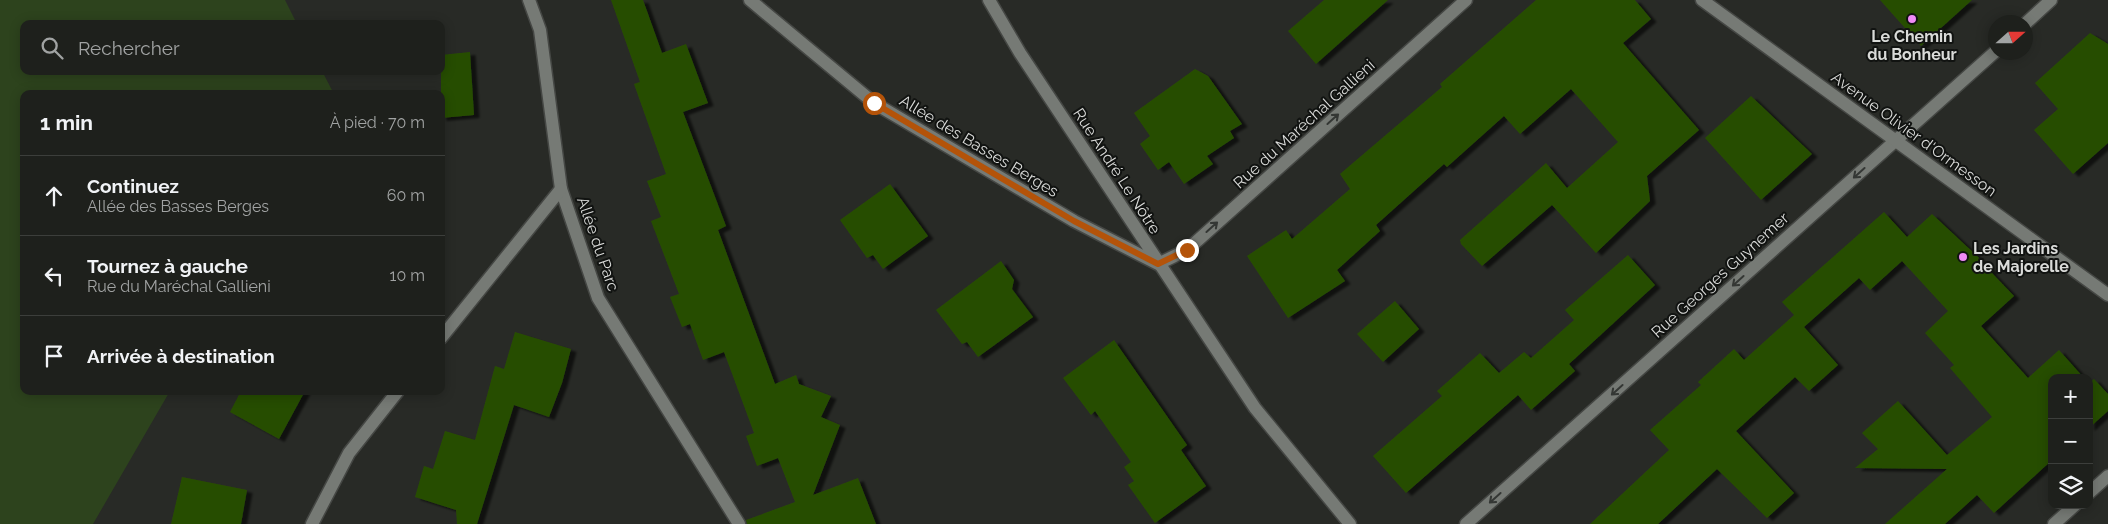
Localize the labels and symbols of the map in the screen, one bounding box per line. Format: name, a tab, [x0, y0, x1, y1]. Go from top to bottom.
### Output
marker: Le Chemin du Bonheur	[1906, 13, 1918, 25]
north arrow	[1988, 15, 2033, 60]
place label: Le Chemin du Bonheur	[1867, 27, 1957, 64]
street label: Rue du Maréchal Gallieni	[1229, 56, 1379, 192]
street label: Avenue Olivier d'Ormesson	[1828, 68, 2000, 200]
street label: Allée des Basses Berges	[896, 91, 1062, 201]
route start	[863, 92, 886, 115]
street label: Rue André Le Nôtre	[1069, 105, 1165, 237]
one-way arrow	[1327, 113, 1340, 125]
one-way arrow	[1853, 167, 1866, 178]
street label: Allée du Parc	[573, 194, 623, 294]
street label: Rue Georges Guynemer	[1647, 208, 1793, 342]
one-way arrow	[1206, 221, 1219, 233]
route end	[1176, 239, 1199, 262]
place label: Les Jardins de Majorelle	[1973, 239, 2069, 276]
marker: Les Jardins de Majorelle	[1957, 251, 1969, 263]
one-way arrow	[1731, 276, 1744, 287]
one-way arrow	[1610, 384, 1623, 395]
one-way arrow	[1489, 492, 1502, 504]

